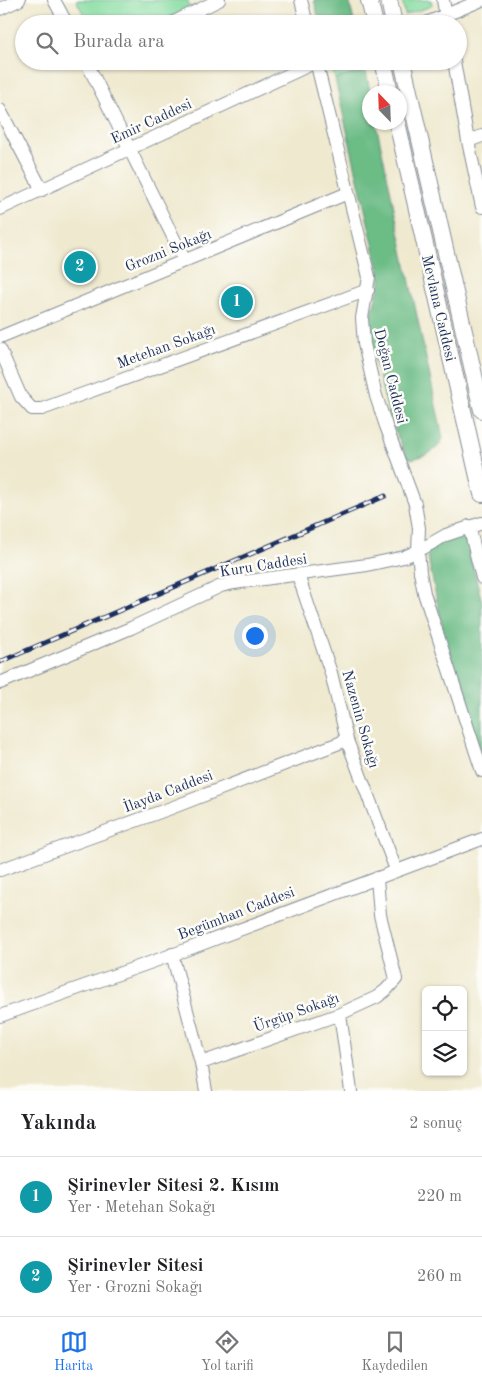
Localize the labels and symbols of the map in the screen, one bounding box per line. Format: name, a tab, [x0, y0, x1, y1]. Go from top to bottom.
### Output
north arrow	[362, 85, 407, 130]
street label: Emir Caddesi	[109, 97, 194, 148]
street label: Grozni Sokağı	[123, 227, 214, 275]
pin: 2	[64, 248, 96, 286]
street label: Mevlana Caddesi	[418, 253, 457, 363]
pin: 1	[221, 283, 253, 321]
street label: Metehan Sokağı	[115, 323, 218, 372]
street label: Doğan Caddesi	[370, 327, 409, 425]
street label: Kuru Caddesi	[218, 552, 308, 581]
your location	[242, 623, 268, 649]
street label: Nazenin Sokağı	[338, 669, 381, 770]
street label: İlayda Caddesi	[121, 766, 215, 816]
street label: Begümhan Caddesi	[176, 885, 297, 944]
street label: Ürgüp Sokağı	[251, 988, 341, 1036]

